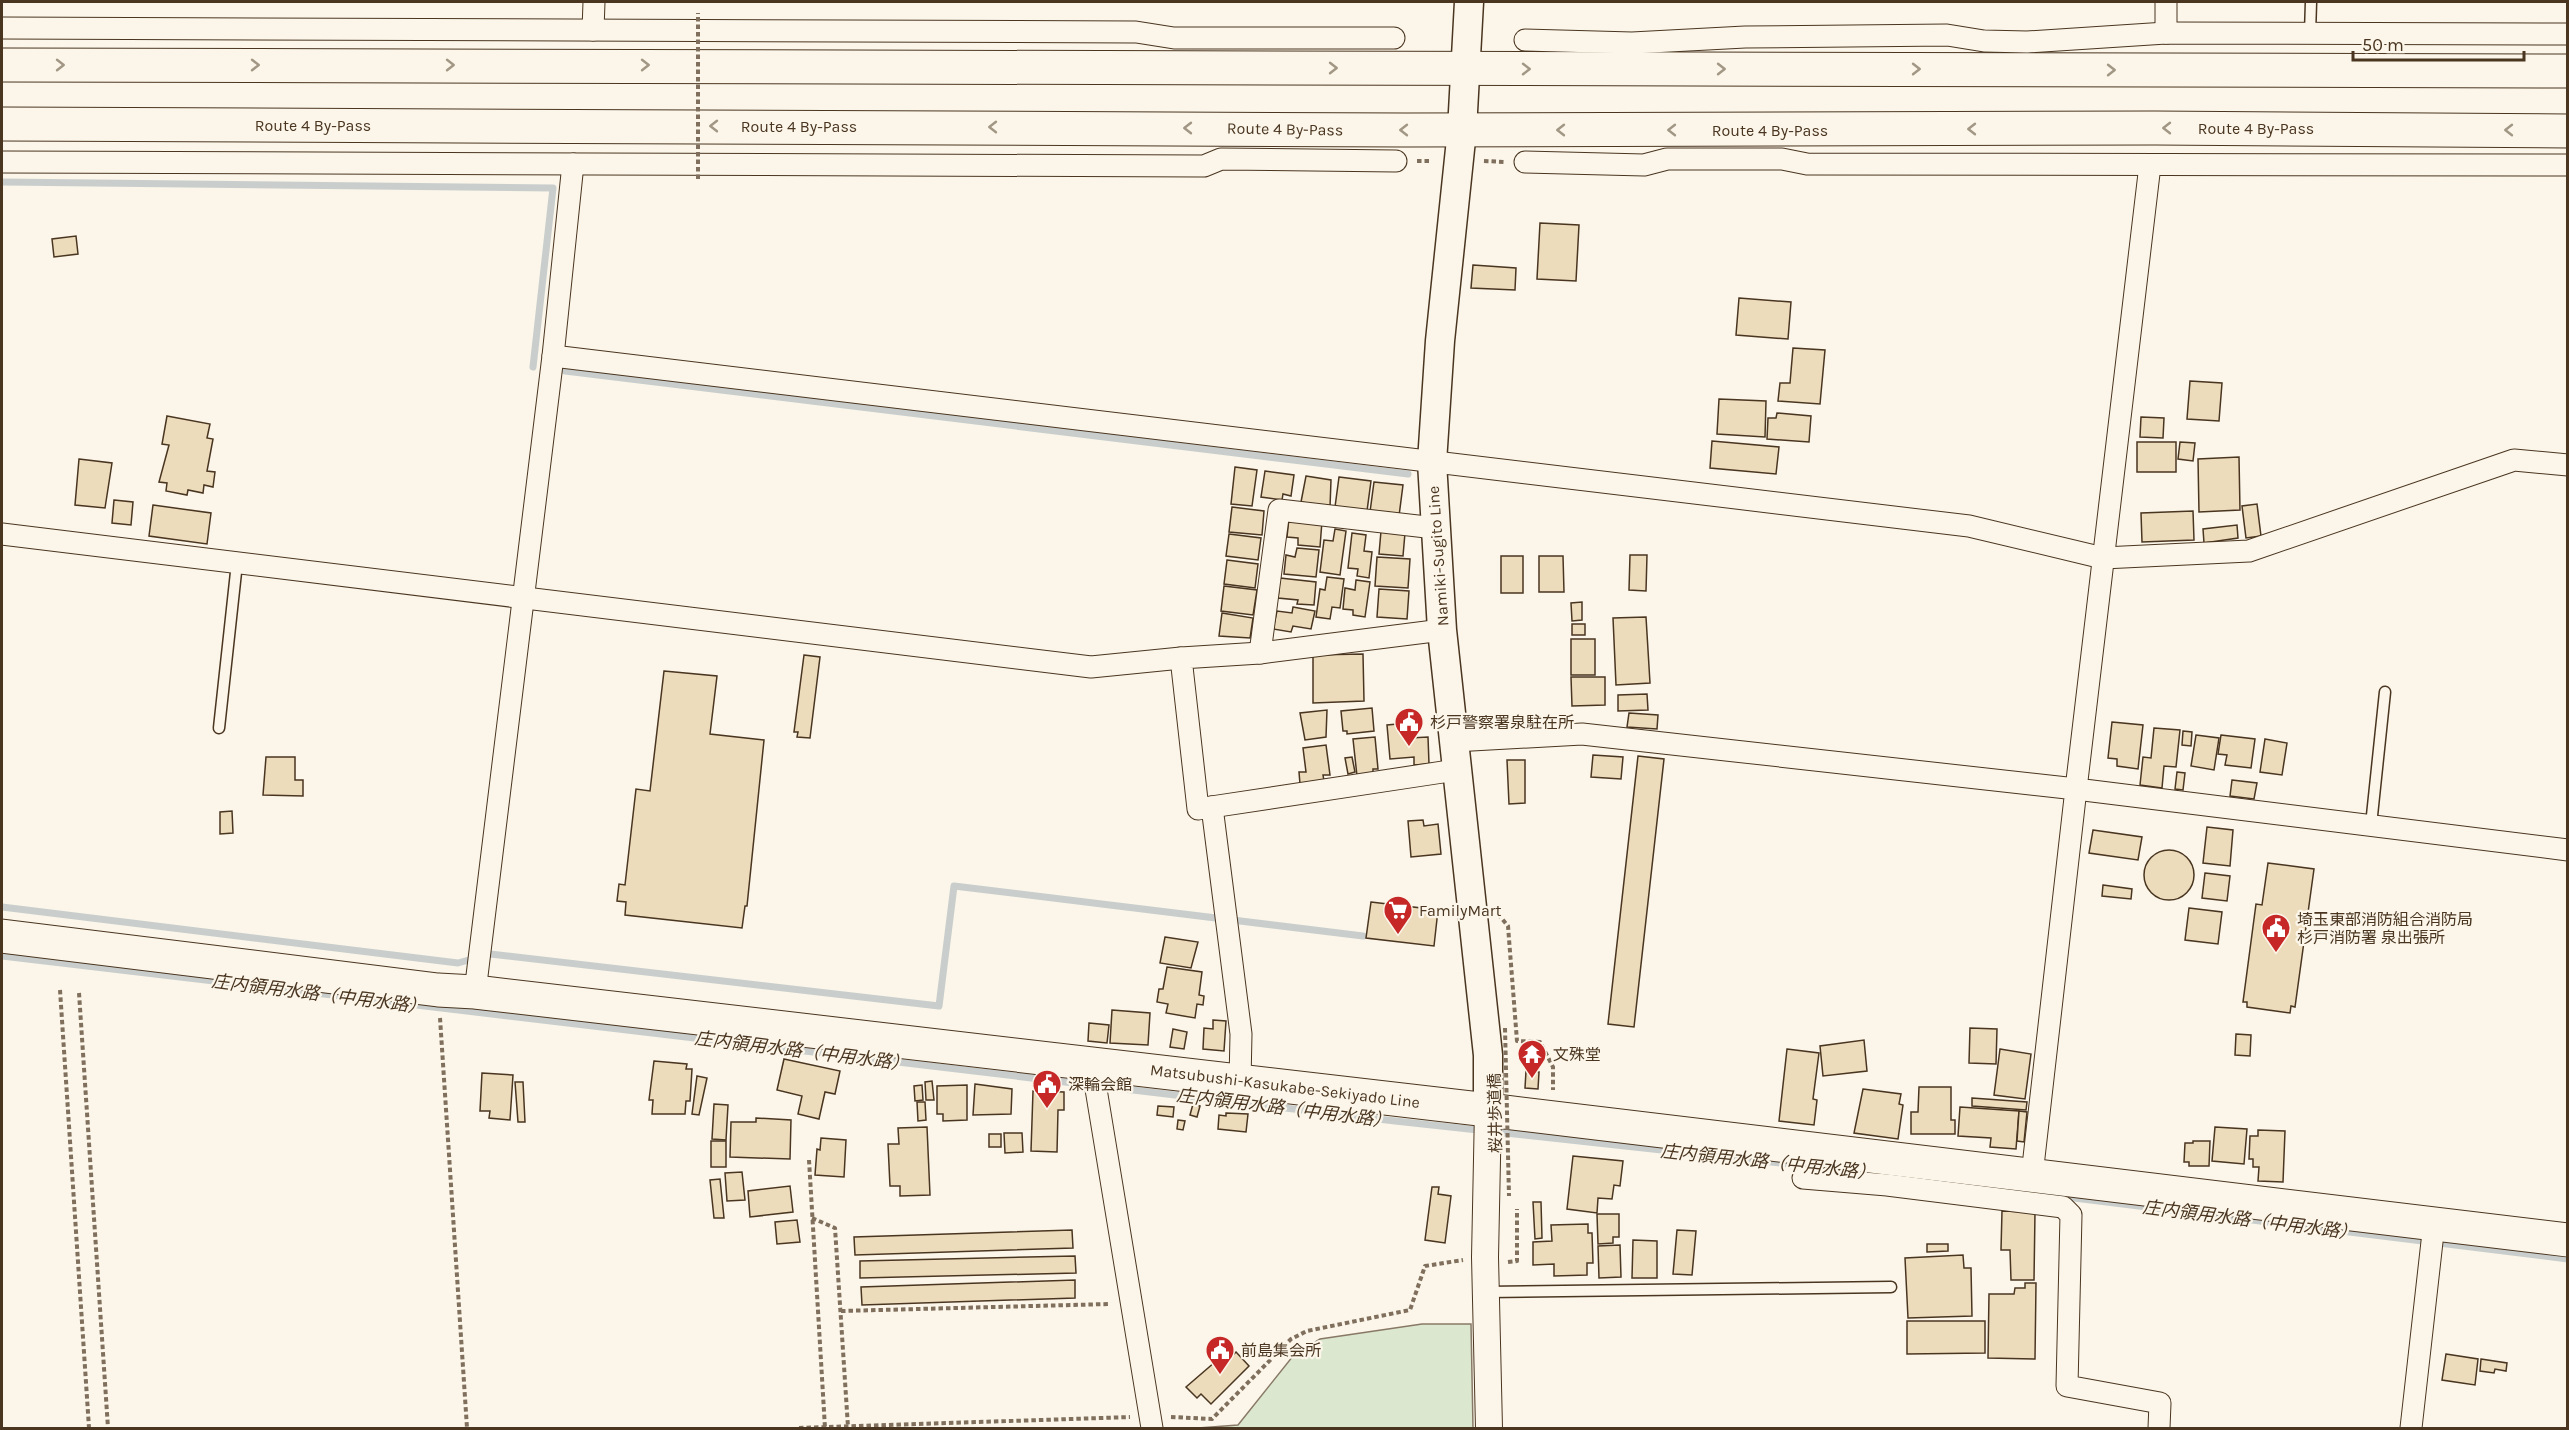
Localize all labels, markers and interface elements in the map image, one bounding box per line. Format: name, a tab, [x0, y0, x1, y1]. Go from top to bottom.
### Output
scale bar	[2353, 24, 2524, 62]
text: 50 m	[2362, 34, 2404, 56]
one-way arrow	[55, 59, 64, 71]
one-way arrow	[250, 59, 259, 71]
one-way arrow	[445, 59, 454, 71]
one-way arrow	[640, 59, 649, 71]
one-way arrow	[1329, 62, 1338, 74]
one-way arrow	[1521, 63, 1530, 75]
one-way arrow	[1716, 63, 1725, 75]
one-way arrow	[1911, 63, 1920, 75]
one-way arrow	[2106, 64, 2115, 76]
street label: Route 4 By-Pass	[255, 116, 371, 135]
street label: Route 4 By-Pass	[741, 117, 857, 136]
street label: Route 4 By-Pass	[1227, 118, 1343, 140]
street label: Route 4 By-Pass	[2198, 119, 2314, 138]
one-way arrow	[709, 120, 718, 132]
one-way arrow	[988, 121, 997, 133]
street label: Route 4 By-Pass	[1712, 121, 1828, 140]
one-way arrow	[1183, 122, 1192, 134]
one-way arrow	[2163, 122, 2172, 134]
one-way arrow	[1968, 123, 1977, 135]
one-way arrow	[1399, 124, 1408, 136]
one-way arrow	[1556, 124, 1565, 136]
one-way arrow	[1668, 124, 1677, 136]
one-way arrow	[2505, 124, 2514, 136]
street label: Namiki-Sugito Line	[1424, 485, 1452, 627]
public building icon: 杉戸警察署泉駐在所	[1393, 706, 1425, 748]
place label: 杉戸警察署泉駐在所	[1430, 713, 1574, 732]
supermarket icon: FamilyMart	[1382, 894, 1414, 936]
place label: FamilyMart	[1419, 901, 1502, 920]
place label: 埼玉東部消防組合消防局 杉戸消防署 泉出張所	[2297, 910, 2473, 947]
public building icon: 埼玉東部消防組合消防局 杉戸消防署 泉出張所	[2260, 912, 2292, 954]
water label: 庄内領用水路（中用水路）	[210, 970, 428, 1018]
water label: 庄内領用水路（中用水路）	[693, 1027, 911, 1075]
temple icon: 文殊堂	[1516, 1038, 1548, 1080]
place label: 文殊堂	[1553, 1045, 1601, 1064]
street label: Matsubushi-Kasukabe-Sekiyado Line	[1149, 1060, 1421, 1112]
public building icon: 深輪会館	[1031, 1068, 1063, 1110]
street label: 桜井歩道橋	[1485, 1073, 1505, 1153]
place label: 深輪会館	[1068, 1075, 1132, 1094]
water label: 庄内領用水路（中用水路）	[1175, 1084, 1393, 1132]
water label: 庄内領用水路（中用水路）	[1659, 1140, 1877, 1184]
water label: 庄内領用水路（中用水路）	[2141, 1196, 2359, 1244]
public building icon: 前島集会所	[1204, 1334, 1236, 1376]
place label: 前島集会所	[1241, 1341, 1321, 1360]

